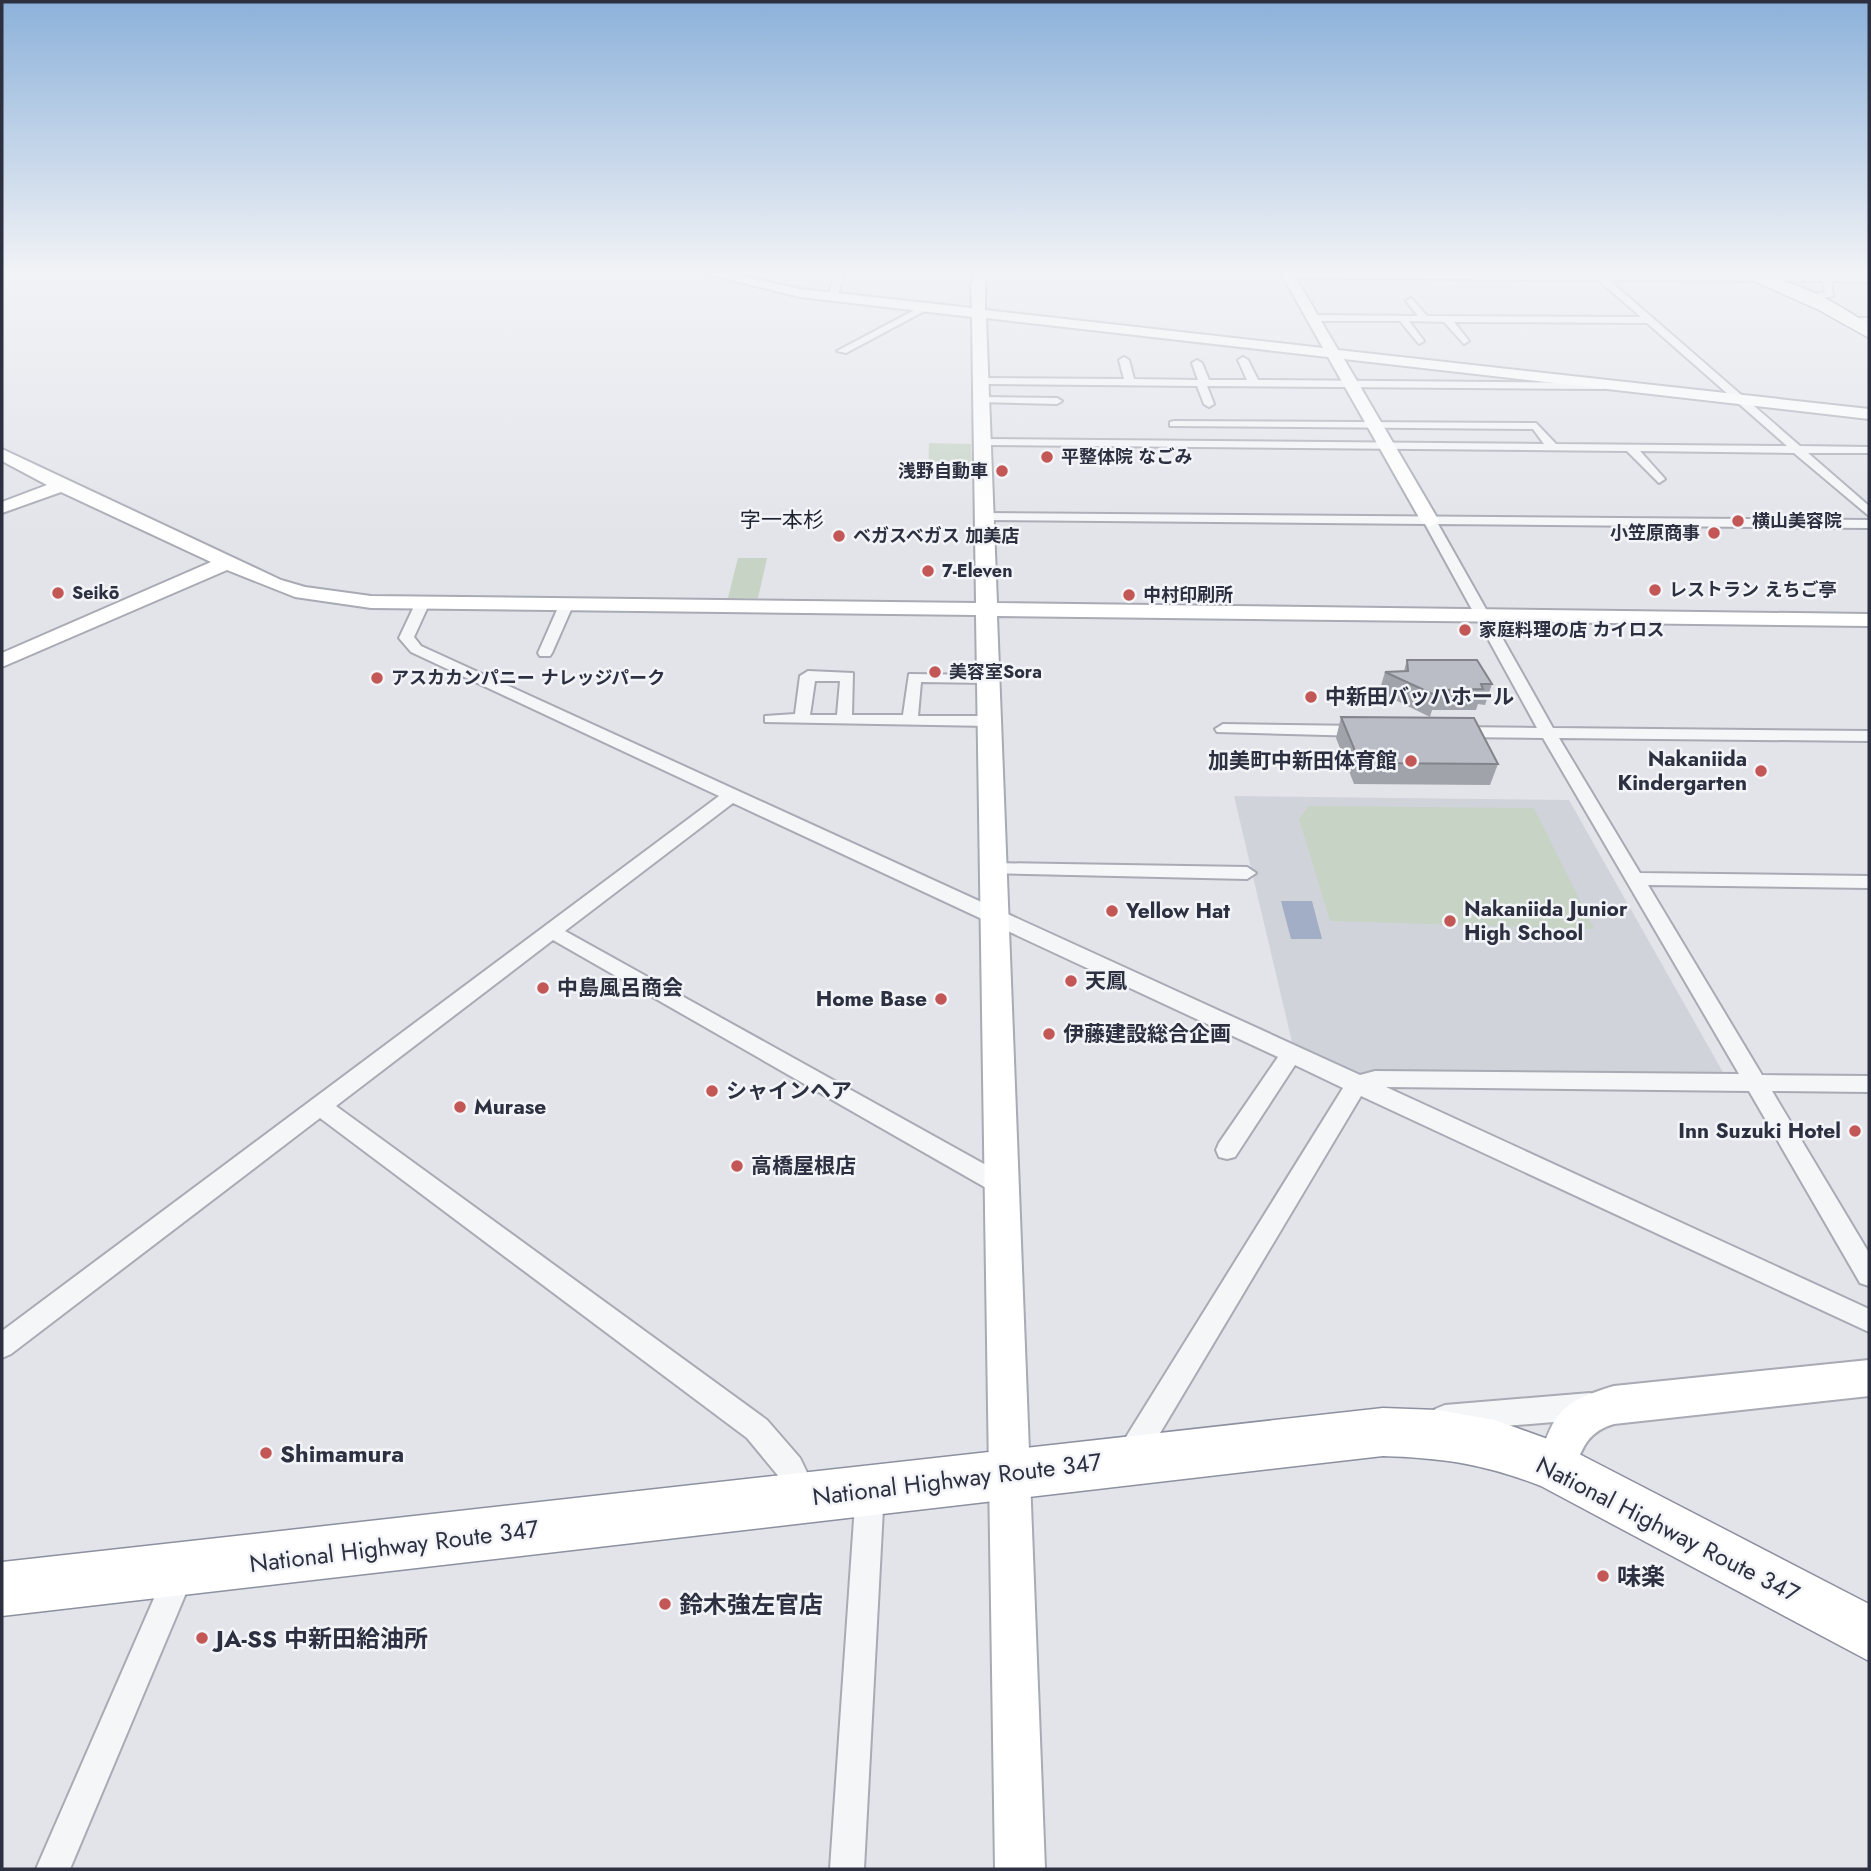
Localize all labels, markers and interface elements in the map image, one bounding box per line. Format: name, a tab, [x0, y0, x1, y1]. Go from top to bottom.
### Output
place label: 平整体院 なごみ	[1061, 444, 1192, 470]
marker: 平整体院 なごみ	[1039, 449, 1055, 465]
place label: 浅野自動車	[898, 458, 988, 484]
marker: 浅野自動車	[994, 463, 1010, 479]
district label: 字一本杉	[740, 505, 824, 535]
place label: 横山美容院	[1752, 508, 1842, 534]
marker: 横山美容院	[1730, 513, 1746, 529]
place label: 小笠原商事	[1610, 520, 1700, 546]
place label: ベガスベガス 加美店	[853, 523, 1019, 549]
marker: 小笠原商事	[1706, 525, 1722, 541]
marker: ベガスベガス 加美店	[831, 528, 847, 544]
place label: 7-Eleven	[942, 558, 1013, 584]
marker: 7-Eleven	[920, 563, 936, 579]
place label: レストラン えちご亭	[1669, 577, 1836, 603]
place label: Seikō	[72, 580, 120, 606]
place label: 中村印刷所	[1143, 582, 1233, 608]
marker: レストラン えちご亭	[1647, 582, 1663, 598]
marker: Seikō	[50, 585, 66, 601]
marker: 中村印刷所	[1121, 587, 1137, 603]
place label: 家庭料理の店 カイロス	[1479, 617, 1664, 643]
marker: 家庭料理の店 カイロス	[1457, 622, 1473, 638]
place label: 美容室Sora	[949, 659, 1042, 685]
marker: 美容室Sora	[927, 664, 943, 680]
place label: アスカカンパニー ナレッジパーク	[391, 665, 665, 691]
marker: アスカカンパニー ナレッジパーク	[369, 670, 385, 686]
place label: 中新田バッハホール	[1325, 682, 1514, 712]
marker: 中新田バッハホール	[1303, 689, 1319, 705]
place label: Nakaniida Kindergarten	[1618, 744, 1747, 798]
place label: 加美町中新田体育館	[1208, 746, 1397, 776]
marker: 加美町中新田体育館	[1403, 753, 1419, 769]
marker: Nakaniida Kindergarten	[1753, 763, 1769, 779]
place label: Nakaniida Junior High School	[1464, 894, 1628, 948]
place label: Yellow Hat	[1125, 896, 1230, 926]
marker: Yellow Hat	[1104, 903, 1120, 919]
marker: Nakaniida Junior High School	[1442, 913, 1458, 929]
place label: 天鳳	[1085, 966, 1127, 996]
place label: 中島風呂商会	[557, 973, 683, 1003]
marker: 天鳳	[1063, 973, 1079, 989]
marker: 中島風呂商会	[535, 980, 551, 996]
place label: Home Base	[816, 984, 927, 1014]
marker: Home Base	[933, 991, 949, 1007]
place label: 伊藤建設総合企画	[1063, 1019, 1231, 1049]
marker: 伊藤建設総合企画	[1041, 1026, 1057, 1042]
place label: シャインヘア	[726, 1076, 852, 1106]
marker: シャインヘア	[704, 1083, 720, 1099]
place label: Murase	[474, 1092, 546, 1122]
marker: Murase	[452, 1099, 468, 1115]
place label: Inn Suzuki Hotel	[1678, 1116, 1841, 1146]
marker: Inn Suzuki Hotel	[1847, 1123, 1863, 1139]
place label: 高橋屋根店	[751, 1151, 856, 1181]
marker: 高橋屋根店	[729, 1158, 745, 1174]
place label: Shimamura	[280, 1436, 404, 1471]
street label: National Highway Route 347	[810, 1444, 1104, 1514]
marker: Shimamura	[258, 1445, 274, 1461]
street label: National Highway Route 347	[1530, 1447, 1806, 1611]
street label: National Highway Route 347	[247, 1511, 541, 1581]
place label: 味楽	[1617, 1559, 1665, 1594]
marker: 味楽	[1595, 1568, 1611, 1584]
place label: 鈴木強左官店	[679, 1587, 823, 1622]
marker: 鈴木強左官店	[657, 1596, 673, 1612]
place label: JA-SS 中新田給油所	[212, 1621, 428, 1656]
marker: JA-SS 中新田給油所	[194, 1630, 210, 1646]

